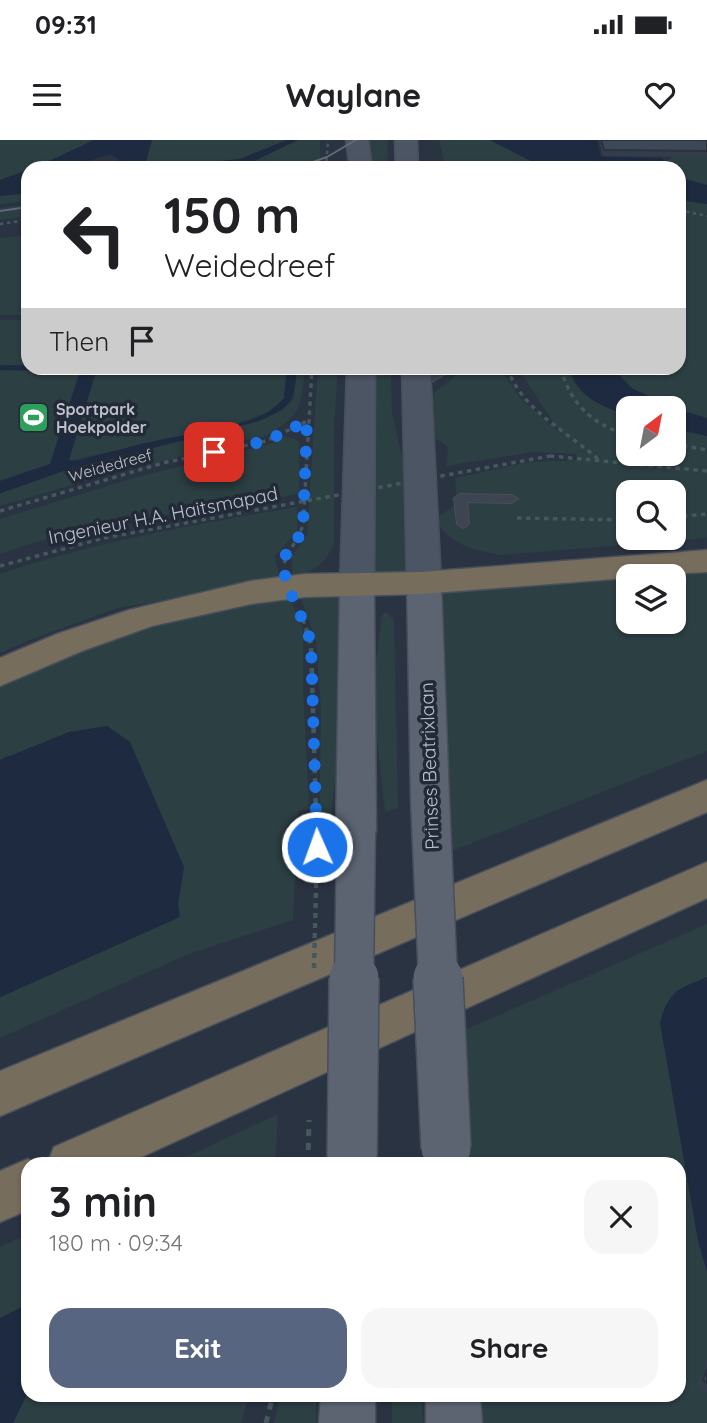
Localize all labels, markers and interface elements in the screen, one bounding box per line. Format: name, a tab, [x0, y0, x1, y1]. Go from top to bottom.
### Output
text: 09:31	[35, 8, 97, 41]
text: Waylane	[286, 75, 421, 115]
icon: menu	[28, 76, 66, 114]
icon: heart	[641, 76, 679, 114]
text: 150 m	[164, 184, 300, 245]
icon: left	[49, 189, 140, 280]
text: Weidedreef	[164, 245, 336, 285]
icon: arrive	[123, 322, 161, 360]
text: Then	[49, 325, 109, 358]
north arrow	[616, 396, 686, 466]
map controls	[616, 396, 686, 634]
place label: Sportpark Hoekpolder	[56, 399, 147, 437]
sports icon: Sportpark Hoekpolder	[16, 401, 50, 435]
pin	[184, 422, 244, 482]
icon: arrive	[195, 433, 233, 471]
street label: Weidedreef	[66, 444, 154, 486]
button: search	[616, 480, 686, 550]
street label: Ingenieur H.A. Haitsmapad	[46, 481, 280, 549]
button: layers	[616, 564, 686, 634]
street label: Prinses Beatrixlaan	[414, 682, 444, 850]
position arrow	[280, 810, 354, 884]
text: 3 min	[49, 1175, 157, 1228]
button: close	[584, 1180, 658, 1254]
text: 180 m · 09:34	[49, 1228, 183, 1257]
button: Exit	[49, 1308, 347, 1388]
button: Share	[361, 1308, 658, 1388]

